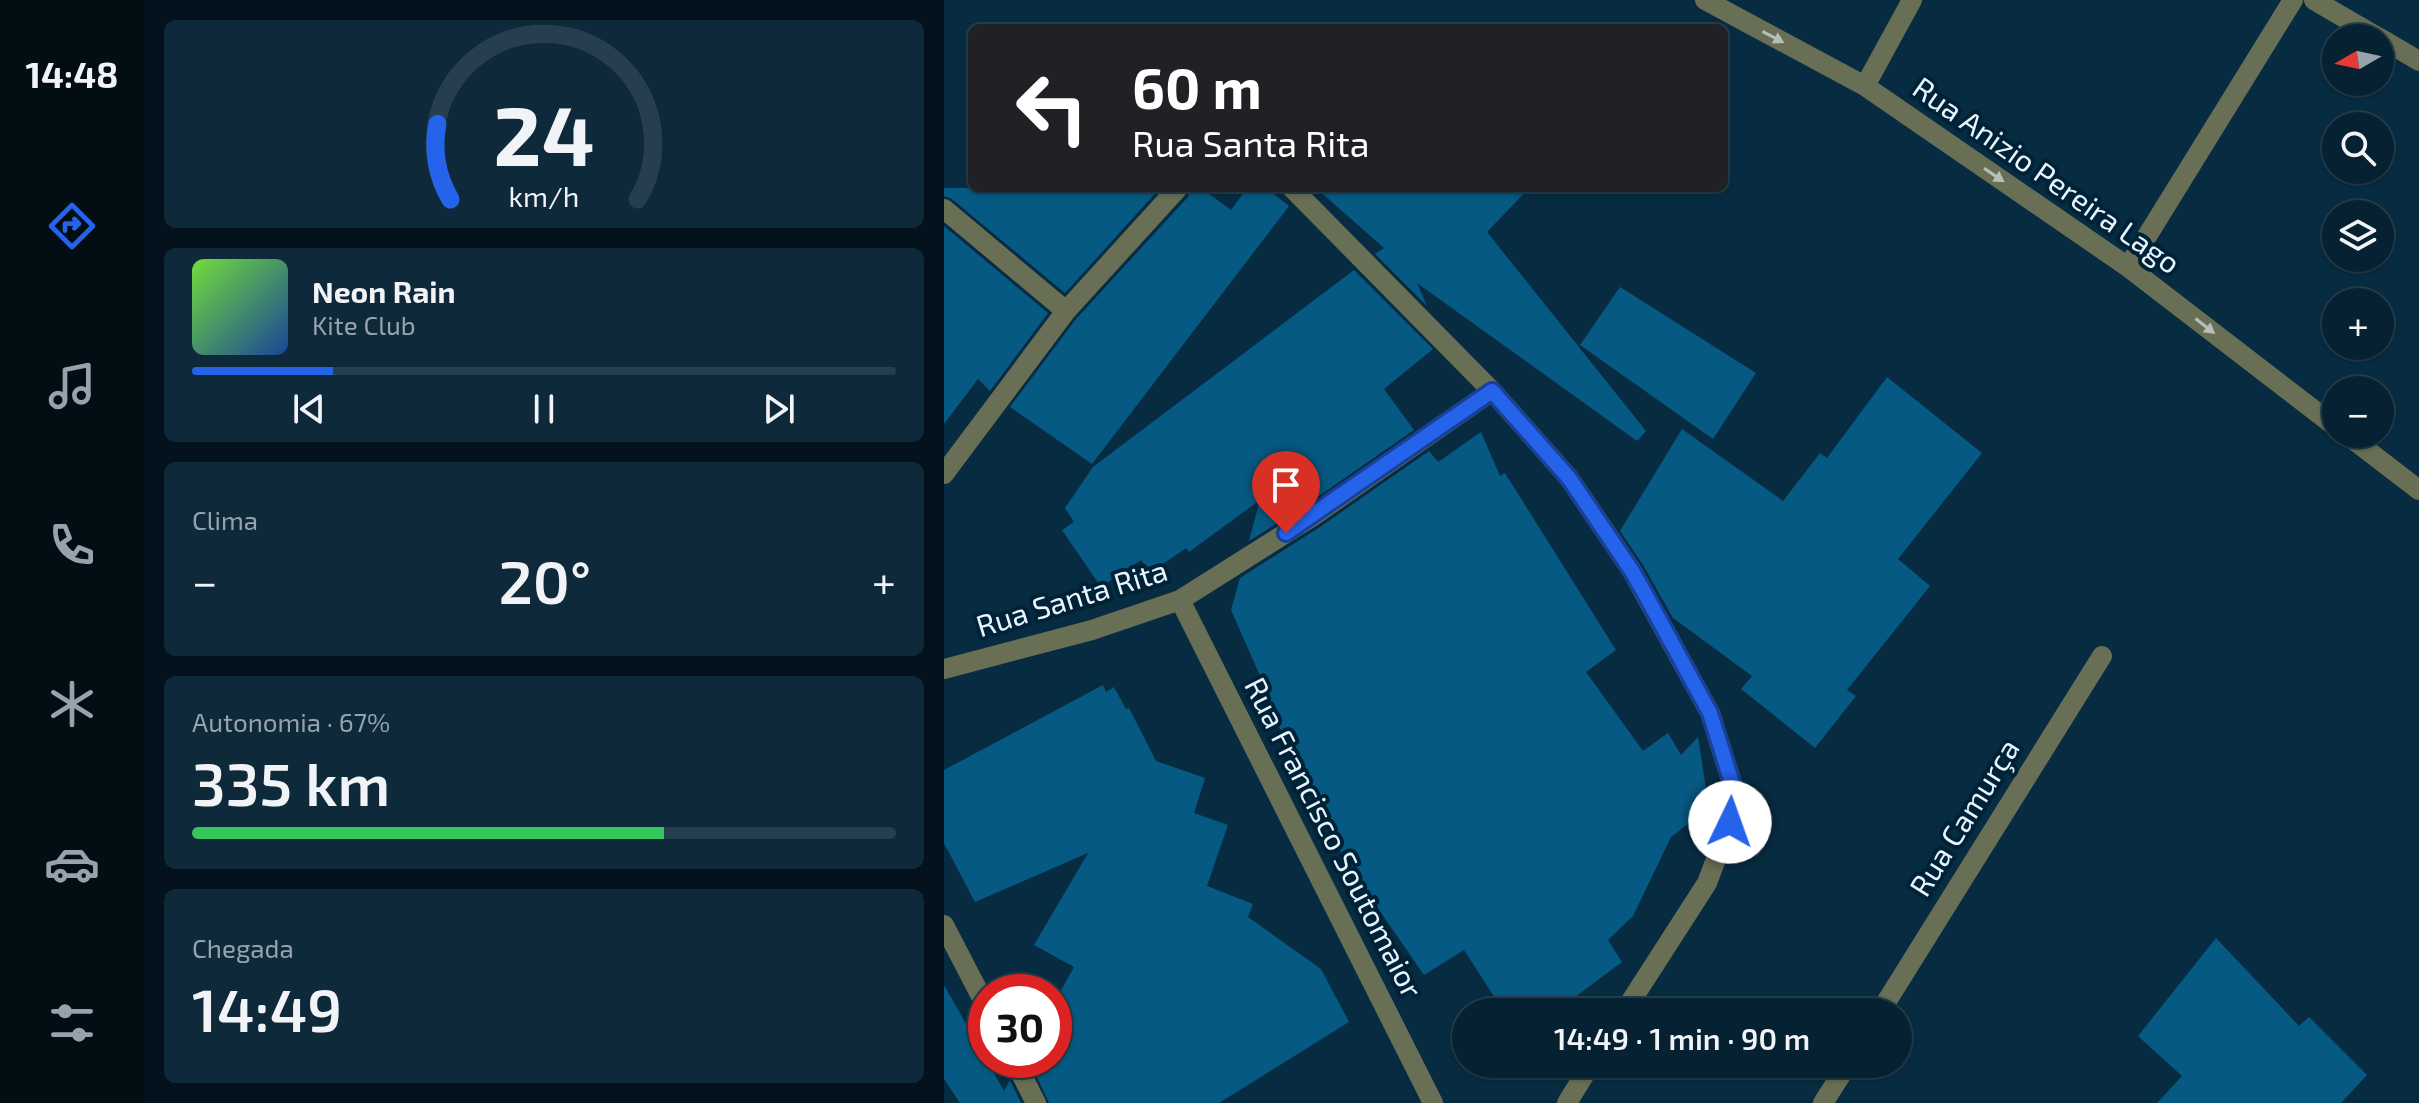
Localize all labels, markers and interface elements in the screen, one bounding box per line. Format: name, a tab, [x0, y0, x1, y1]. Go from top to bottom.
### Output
north arrow	[2322, 24, 2394, 96]
map controls	[2322, 24, 2394, 448]
one-way arrow	[1762, 31, 1785, 44]
text: 14:48	[25, 52, 119, 95]
text: 60 m	[1132, 53, 1262, 120]
icon: left	[1000, 56, 1104, 160]
street label: Rua Anizio Pereira Lago	[1907, 69, 2188, 280]
text: 24	[493, 83, 595, 183]
button: search	[2322, 112, 2394, 184]
text: Rua Santa Rita	[1132, 121, 1370, 164]
one-way arrow	[1983, 167, 2004, 182]
text: km/h	[509, 178, 579, 213]
icon: directions	[44, 198, 100, 254]
button: layers	[2322, 200, 2394, 272]
text: Neon Rain	[312, 273, 456, 309]
button: +	[2322, 288, 2394, 360]
text: Kite Club	[312, 309, 416, 340]
one-way arrow	[2195, 317, 2215, 333]
icon: music	[44, 358, 100, 414]
button: −	[2322, 376, 2394, 448]
icon: previous	[287, 387, 331, 431]
icon: pause	[522, 387, 566, 431]
icon: next	[757, 387, 801, 431]
pin	[1252, 451, 1320, 533]
icon: arrive	[1264, 463, 1308, 507]
text: Clima	[192, 504, 258, 535]
icon: phone	[44, 517, 100, 573]
text: 20°	[498, 544, 591, 616]
street label: Rua Santa Rita	[971, 551, 1171, 643]
text: −	[192, 554, 218, 607]
text: +	[872, 554, 896, 607]
street label: Rua Francisco Soutomaior	[1238, 671, 1431, 1003]
icon: climate	[44, 676, 100, 732]
text: Autonomia · 67%	[192, 706, 390, 737]
street label: Rua Camurça	[1901, 732, 2027, 903]
text: 335 km	[192, 746, 390, 818]
position arrow	[1688, 780, 1772, 864]
icon: car	[44, 836, 100, 892]
text: Chegada	[192, 932, 294, 963]
text: 14:49	[192, 972, 342, 1044]
speed limit sign: 30	[968, 974, 1072, 1078]
icon: filters	[44, 995, 100, 1051]
text: 14:49 · 1 min · 90 m	[1554, 1020, 1810, 1056]

